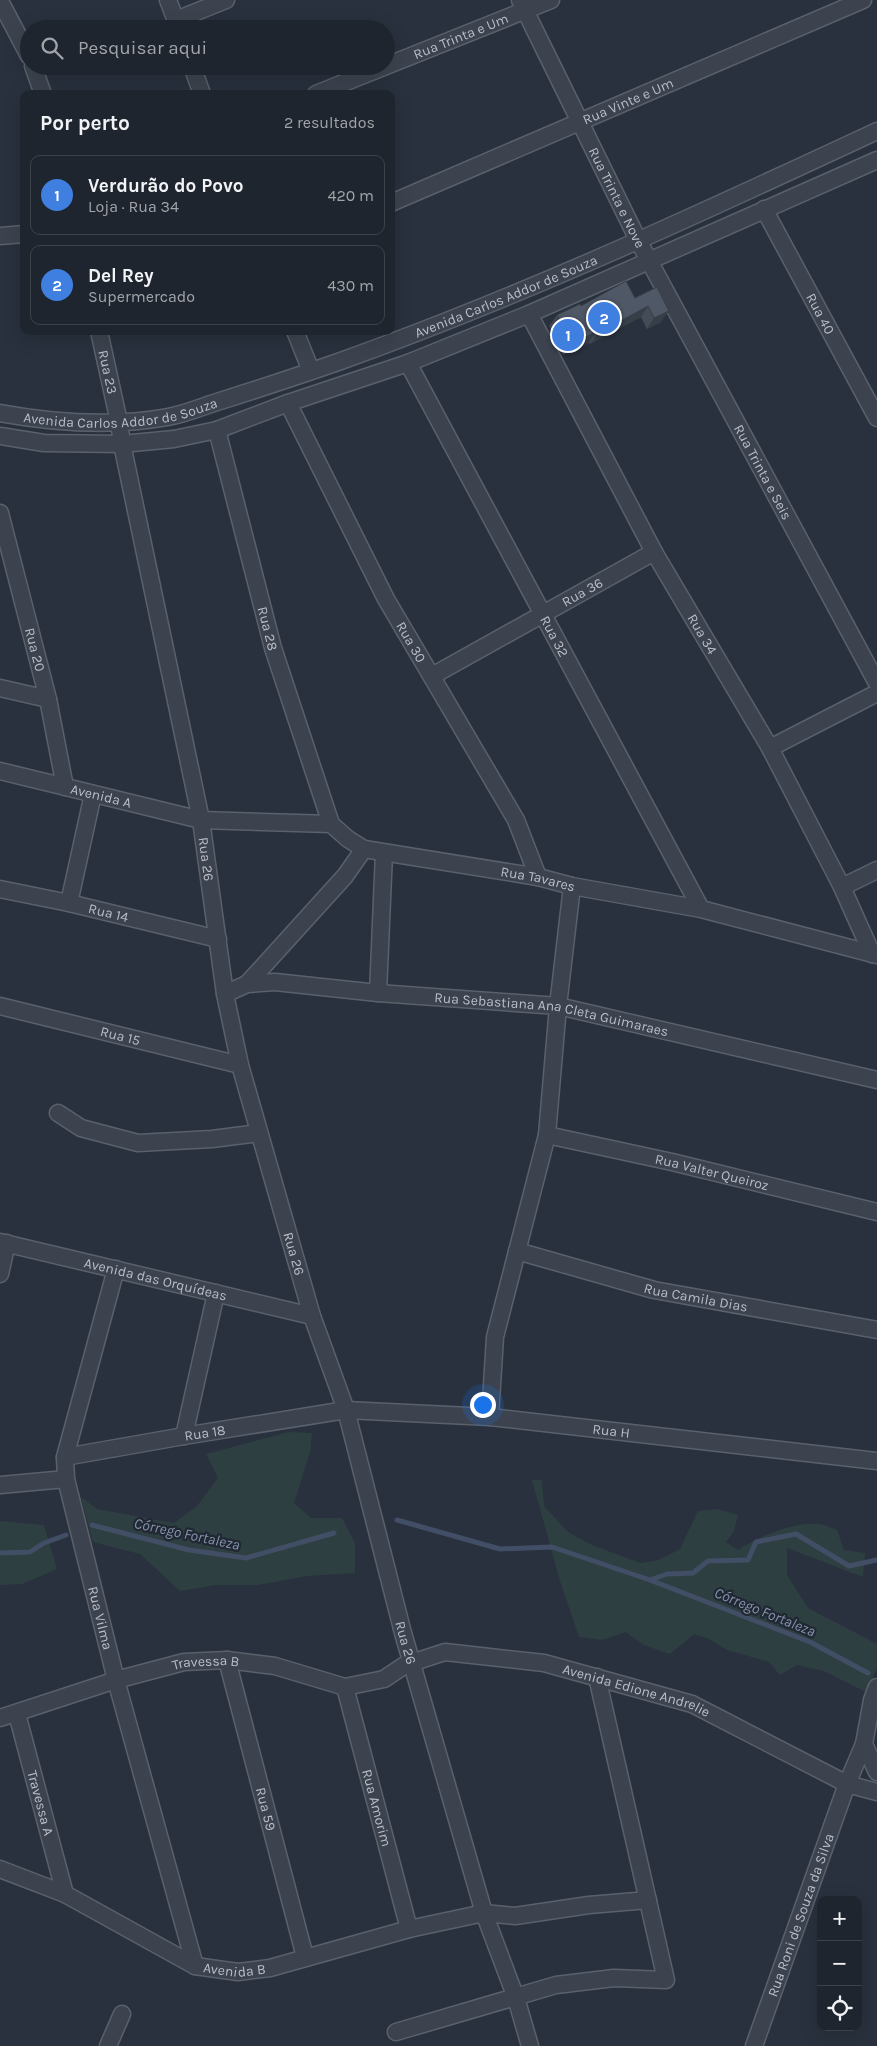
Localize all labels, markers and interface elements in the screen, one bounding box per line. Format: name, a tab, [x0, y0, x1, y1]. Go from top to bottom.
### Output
street label: Rua Trinta e Um	[411, 9, 511, 63]
search box	[20, 20, 395, 75]
icon: search	[38, 34, 66, 62]
text: Pesquisar aqui	[78, 37, 207, 59]
street label: Rua Vinte e Um	[580, 74, 676, 128]
text: Por perto	[40, 111, 130, 135]
text: 2 resultados	[284, 113, 375, 132]
street label: Rua Trinta e Nove	[585, 144, 649, 251]
text: Verdurão do Povo	[88, 175, 244, 197]
text: 1	[54, 186, 60, 205]
text: 420 m	[328, 186, 374, 205]
text: Loja · Rua 34	[88, 197, 179, 216]
street label: Avenida Carlos Addor de Souza	[412, 251, 600, 341]
text: Del Rey	[88, 265, 154, 287]
text: 2	[52, 276, 62, 295]
text: 430 m	[327, 276, 374, 295]
text: Supermercado	[88, 287, 195, 306]
street label: Rua 40	[803, 290, 839, 337]
pin: 2	[588, 299, 620, 337]
pin: 1	[552, 316, 584, 354]
street label: Rua 23	[95, 348, 121, 396]
street label: Avenida Carlos Addor de Souza	[22, 394, 220, 431]
street label: Rua Trinta e Seis	[730, 421, 796, 523]
street label: Rua 36	[559, 574, 606, 610]
street label: Rua 28	[254, 605, 282, 652]
street label: Rua 34	[684, 611, 721, 657]
street label: Rua 32	[537, 613, 573, 660]
street label: Rua 30	[393, 618, 430, 666]
street label: Rua 20	[21, 626, 49, 673]
street label: Avenida A	[69, 780, 133, 811]
street label: Rua 26	[195, 836, 218, 882]
street label: Rua Tavares	[499, 863, 577, 895]
street label: Rua 14	[87, 900, 130, 926]
street label: Rua Sebastiana Ana Cleta Guimaraes	[434, 989, 670, 1040]
street label: Rua 15	[99, 1022, 142, 1049]
street label: Rua Valter Queiroz	[653, 1150, 771, 1194]
street label: Rua 26	[280, 1230, 308, 1277]
street label: Avenida das Orquídeas	[83, 1254, 229, 1304]
street label: Rua Camila Dias	[642, 1279, 749, 1315]
your location	[470, 1392, 496, 1418]
street label: Rua H	[592, 1420, 631, 1441]
street label: Rua 18	[183, 1421, 227, 1444]
water label: Córrego Fortaleza	[132, 1514, 242, 1554]
water label: Córrego Fortaleza	[712, 1583, 818, 1641]
street label: Rua Vilma	[84, 1584, 117, 1652]
street label: Rua 26	[392, 1619, 420, 1666]
street label: Travessa B	[170, 1651, 240, 1673]
street label: Avenida Edione Andrelie	[561, 1660, 713, 1720]
street label: Rua Amorim	[359, 1767, 395, 1848]
street label: Travessa A	[24, 1768, 58, 1837]
street label: Rua 59	[252, 1785, 280, 1832]
street label: Rua Roni de Souza da Silva	[764, 1831, 837, 1999]
map controls	[817, 1896, 862, 2031]
button: +	[817, 1896, 862, 1941]
button: −	[817, 1941, 862, 1986]
street label: Avenida B	[202, 1959, 267, 1980]
button: locate	[817, 1986, 862, 2031]

